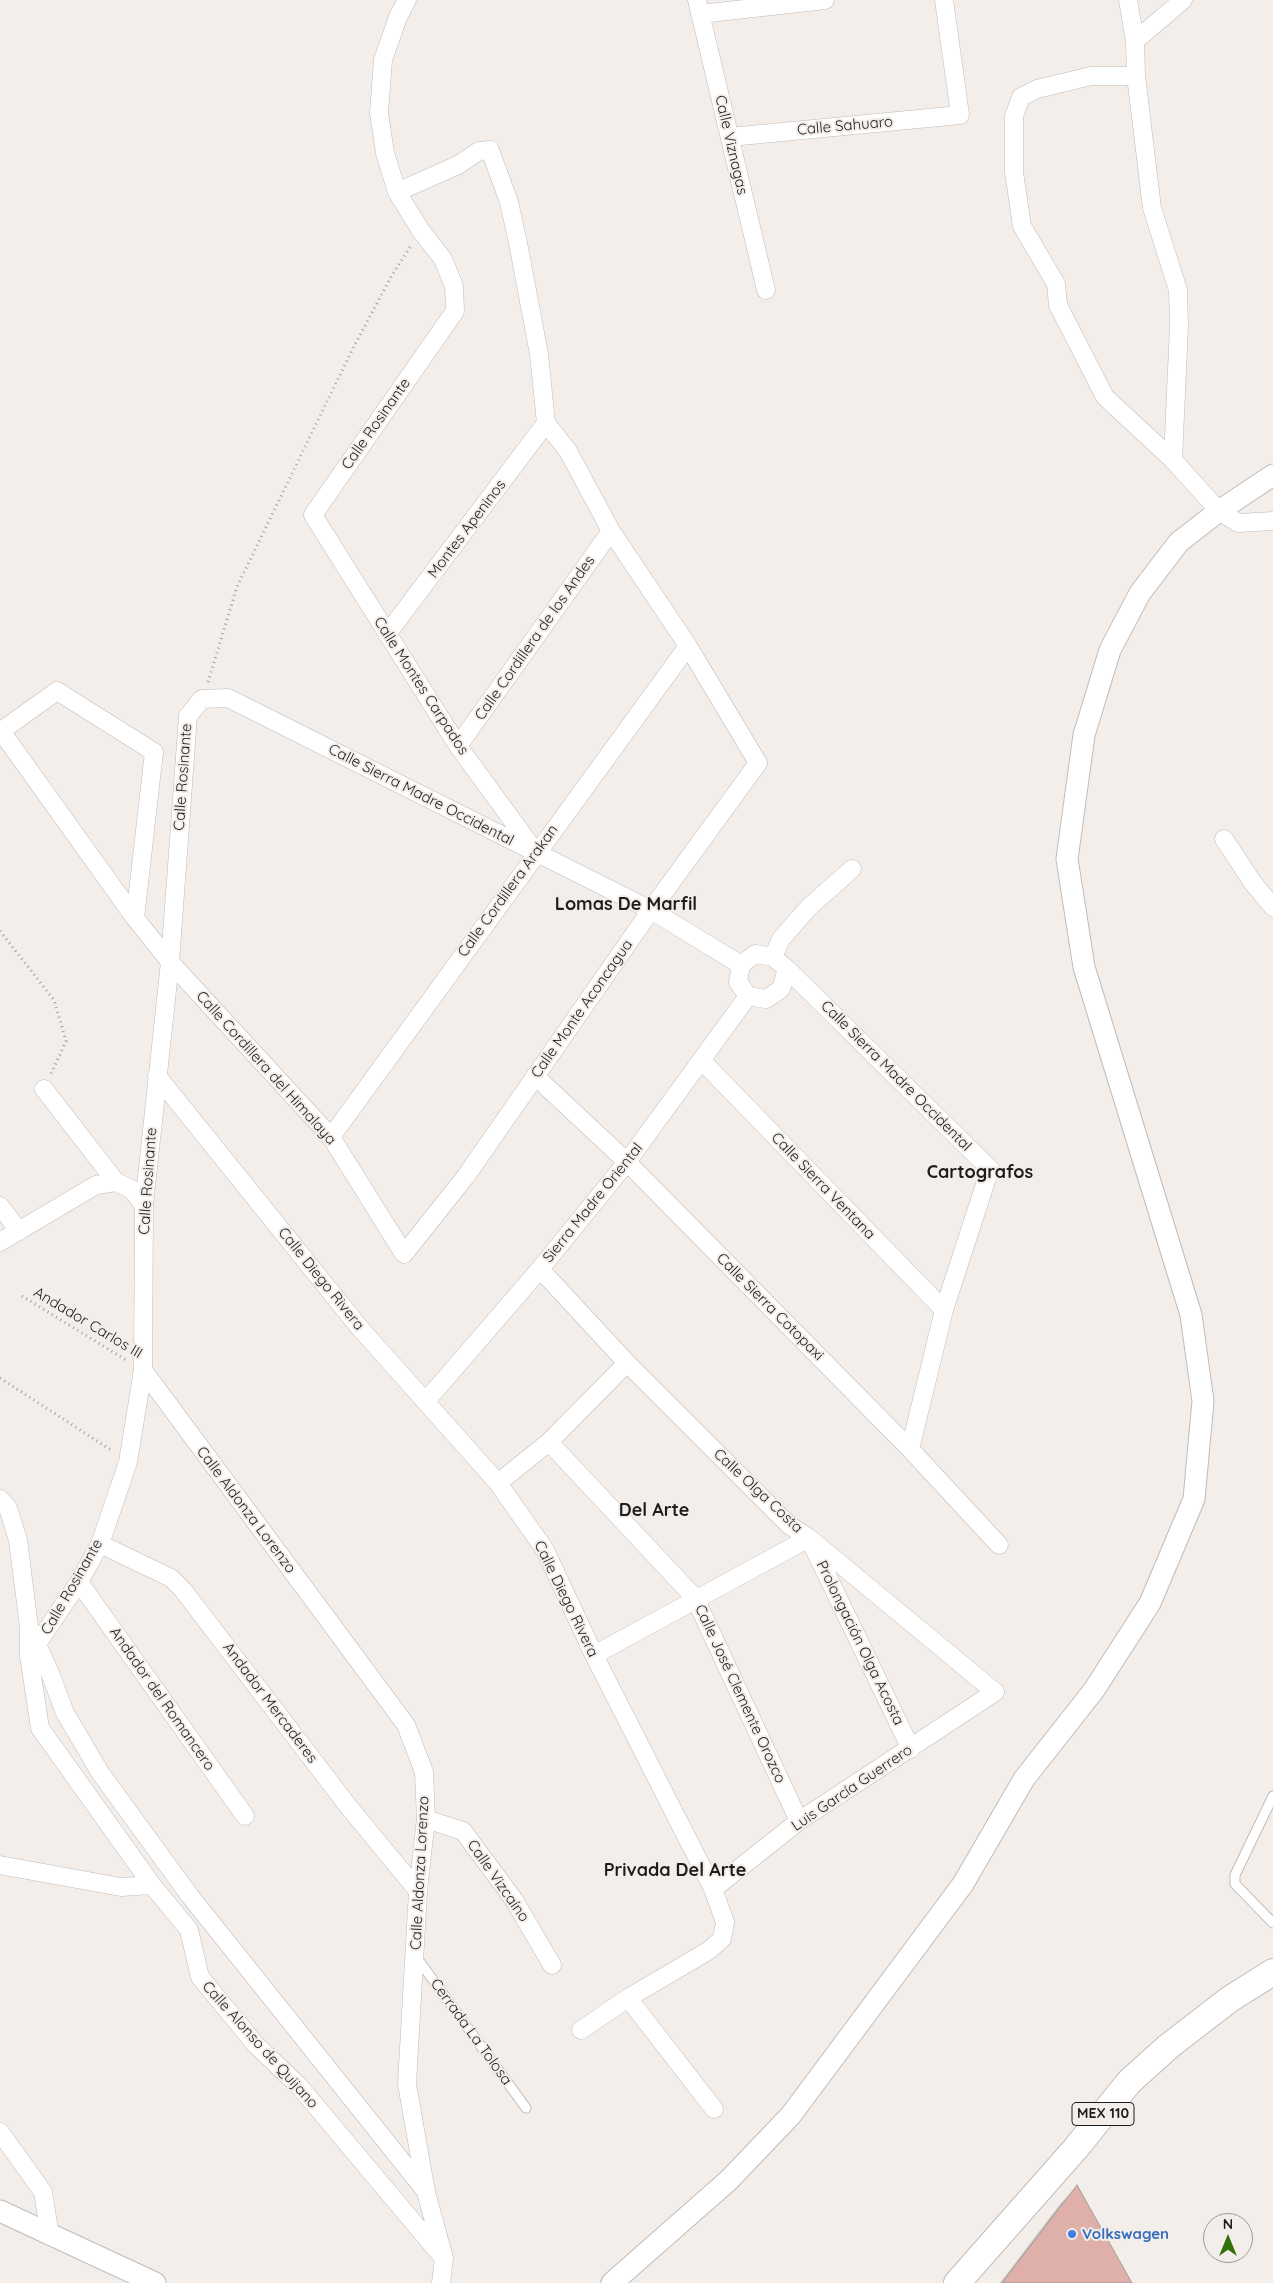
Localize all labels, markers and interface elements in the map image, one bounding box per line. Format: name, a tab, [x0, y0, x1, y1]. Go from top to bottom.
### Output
street label: Calle Viznagas	[711, 93, 751, 197]
street label: Calle Sahuaro	[796, 113, 894, 139]
street label: Calle Rosinante	[338, 375, 414, 473]
street label: Montes Apeninos	[424, 476, 510, 582]
street label: Calle Cordillera de los Andes	[471, 552, 599, 724]
street label: Calle Montes Carpados	[370, 614, 472, 758]
street label: Calle Rosinante	[170, 723, 196, 831]
street label: Calle Sierra Madre Occidental	[325, 740, 517, 850]
street label: Calle Cordillera Arakan	[454, 821, 562, 961]
district label: Lomas De Marfil	[555, 894, 697, 916]
street label: Calle Monte Aconcagua	[527, 936, 637, 1082]
street label: Calle Cordillera del Himalaya	[192, 987, 340, 1149]
street label: Calle Sierra Madre Occidental	[817, 997, 975, 1155]
street label: Calle Rosinante	[135, 1127, 161, 1235]
street label: Calle Sierra Ventana	[767, 1129, 879, 1243]
street label: Sierra Madre Oriental	[539, 1140, 647, 1266]
district label: Cartografos	[927, 1162, 1033, 1184]
street label: Calle Diego Rivera	[274, 1224, 368, 1334]
street label: Calle Sierra Cotopaxi	[713, 1250, 827, 1364]
street label: Andador Carlos III	[30, 1283, 146, 1363]
street label: Calle Aldonza Lorenzo	[192, 1443, 300, 1577]
street label: Calle Olga Costa	[710, 1445, 806, 1537]
district label: Del Arte	[619, 1500, 689, 1522]
street label: Calle Rosinante	[37, 1536, 107, 1638]
street label: Calle Diego Rivera	[530, 1538, 602, 1660]
street label: Prolongación Olga Acosta	[812, 1558, 908, 1728]
street label: Calle José Clemente Orozco	[691, 1602, 789, 1786]
street label: Andador del Romancero	[106, 1624, 218, 1774]
street label: Andador Mercaderes	[219, 1639, 321, 1767]
street label: Luis García Guerrero	[788, 1741, 916, 1835]
street label: Calle Aldonza Lorenzo	[407, 1796, 433, 1950]
street label: Calle Vizcaíno	[463, 1836, 533, 1926]
district label: Privada Del Arte	[604, 1860, 746, 1882]
street label: Cerrada La Tolosa	[426, 1975, 516, 2089]
street label: Calle Alonso de Quijano	[198, 1978, 322, 2112]
road number: MEX 110	[1072, 2102, 1134, 2126]
north arrow	[1203, 2213, 1253, 2263]
text: N	[1223, 2215, 1233, 2233]
place label: Volkswagen	[1082, 2225, 1169, 2243]
marker: Volkswagen	[1066, 2228, 1078, 2240]

